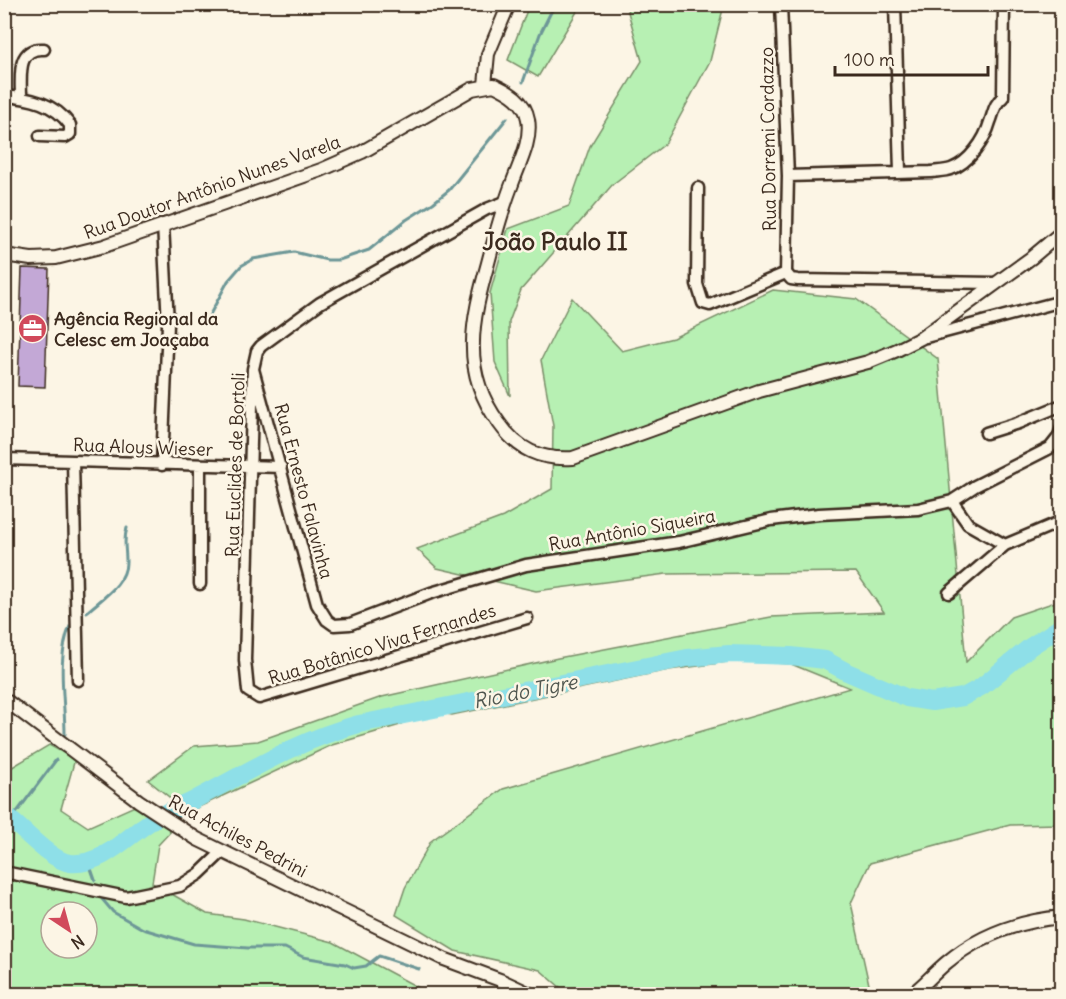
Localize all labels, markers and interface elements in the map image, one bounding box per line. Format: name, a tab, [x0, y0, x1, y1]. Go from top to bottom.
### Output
scale bar	[835, 39, 988, 77]
street label: Rua Dorremi Cordazzo	[755, 47, 781, 231]
text: 100 m	[844, 48, 895, 71]
street label: Rua Doutor Antônio Nunes Varela	[81, 130, 343, 244]
district label: João Paulo II	[482, 226, 628, 256]
place label: Agência Regional da Celesc em Joaçaba	[54, 307, 218, 351]
office icon: Agência Regional da Celesc em Joaçaba	[17, 312, 49, 344]
street label: Rua Euclides de Bortoli	[220, 372, 250, 558]
street label: Rua Ernesto Falavinha	[270, 401, 338, 581]
street label: Rua Aloys Wieser	[73, 433, 214, 461]
street label: Rua Antônio Siqueira	[547, 504, 717, 556]
street label: Rua Botânico Viva Fernandes	[266, 598, 498, 690]
water label: Rio do Tigre	[471, 668, 580, 713]
street label: Rua Achiles Pedrini	[165, 790, 311, 882]
north arrow	[39, 900, 99, 960]
text: N	[67, 931, 88, 953]

